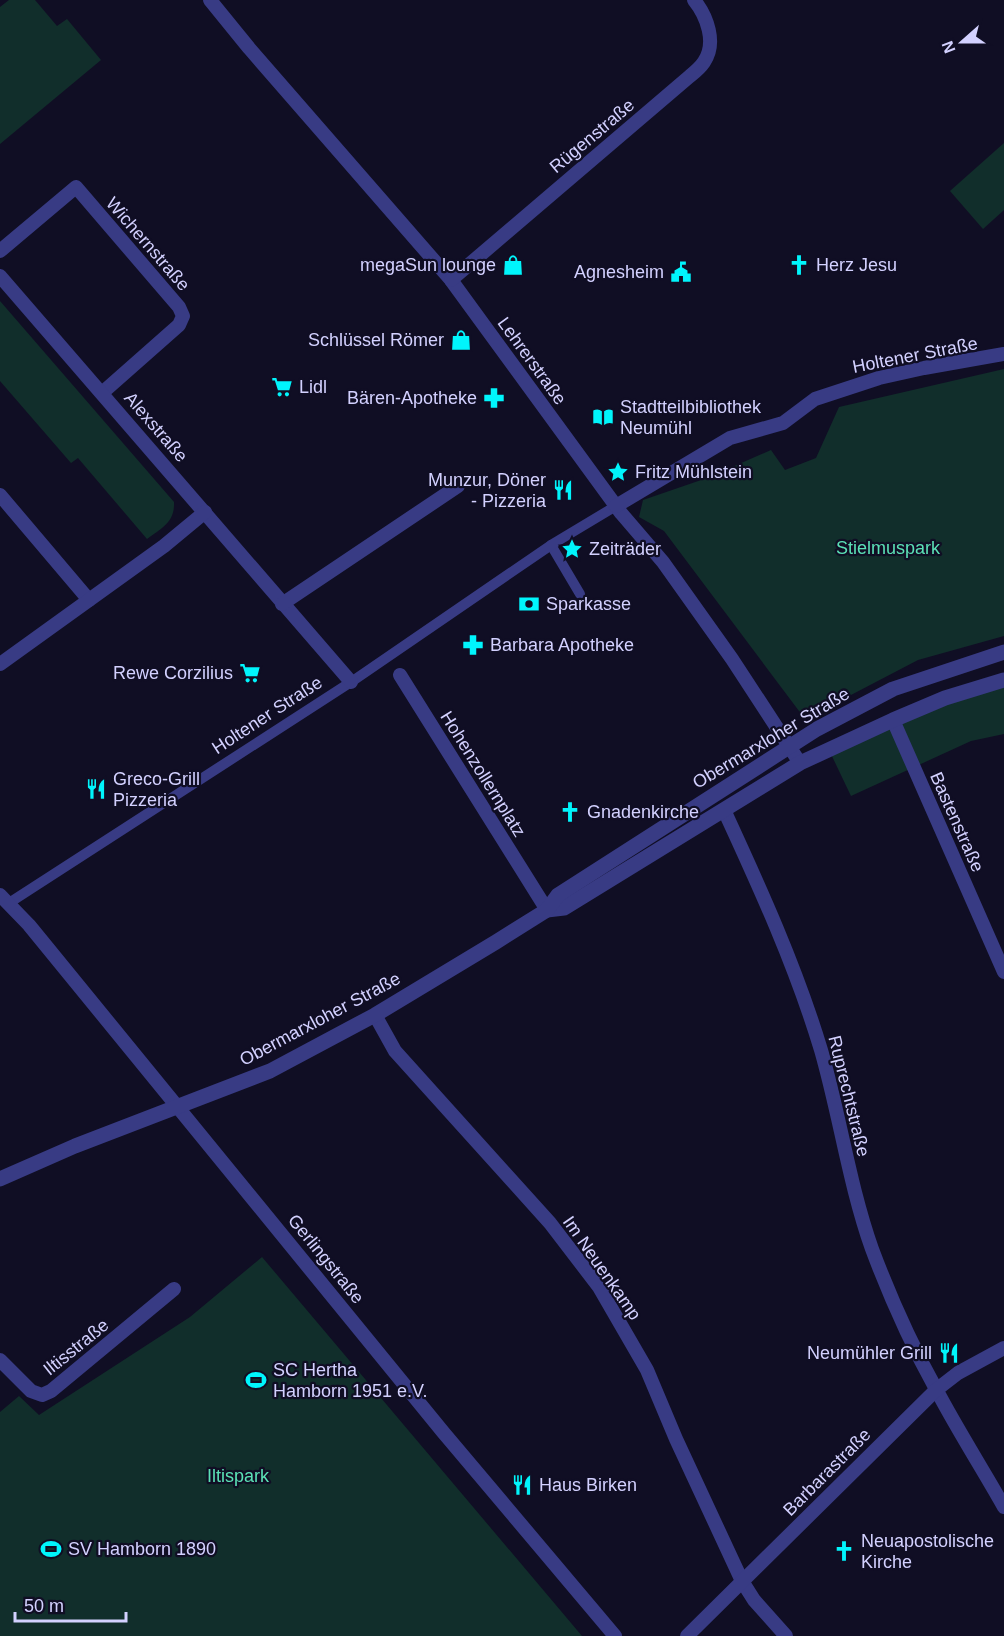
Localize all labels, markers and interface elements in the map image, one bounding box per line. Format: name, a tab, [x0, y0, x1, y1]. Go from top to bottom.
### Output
north arrow	[932, 12, 992, 72]
text: N	[938, 39, 958, 56]
street label: Rügenstraße	[546, 95, 638, 177]
street label: Wichernstraße	[102, 193, 194, 295]
shop icon: megaSun lounge	[501, 253, 525, 277]
church icon: Herz Jesu	[787, 253, 811, 277]
place label: megaSun lounge	[360, 255, 496, 275]
place label: Herz Jesu	[816, 255, 897, 275]
public building icon: Agnesheim	[669, 260, 693, 284]
place label: Agnesheim	[574, 262, 664, 282]
street label: Lehrerstraße	[494, 313, 570, 409]
shop icon: Schlüssel Römer	[449, 328, 473, 352]
place label: Schlüssel Römer	[308, 330, 444, 350]
street label: Holtener Straße	[851, 333, 979, 377]
supermarket icon: Lidl	[270, 375, 294, 399]
place label: Lidl	[299, 377, 327, 397]
pharmacy icon: Bären-Apotheke	[482, 386, 506, 410]
street label: Alexstraße	[120, 388, 192, 466]
place label: Bären-Apotheke	[347, 388, 477, 408]
place label: Stadtteilbibliothek Neumühl	[620, 397, 762, 438]
library icon: Stadtteilbibliothek Neumühl	[591, 405, 615, 429]
place icon: Fritz Mühlstein	[606, 460, 630, 484]
place label: Fritz Mühlstein	[635, 462, 752, 482]
place label: Munzur, Döner - Pizzeria	[428, 470, 547, 511]
restaurant icon: Munzur, Döner - Pizzeria	[551, 478, 575, 502]
place icon: Zeiträder	[560, 537, 584, 561]
park label: Stielmuspark	[836, 538, 941, 558]
place label: Zeiträder	[589, 539, 661, 559]
bank icon: Sparkasse	[517, 592, 541, 616]
place label: Sparkasse	[546, 594, 631, 614]
pharmacy icon: Barbara Apotheke	[461, 633, 485, 657]
place label: Barbara Apotheke	[490, 635, 634, 655]
supermarket icon: Rewe Corzilius	[238, 661, 262, 685]
place label: Rewe Corzilius	[113, 663, 233, 683]
street label: Holtener Straße	[208, 672, 326, 758]
street label: Obermarxloher Straße	[689, 683, 853, 793]
street label: Hohenzollernplatz	[436, 708, 530, 840]
place label: Greco-Grill Pizzeria	[113, 769, 200, 810]
street label: Bastenstraße	[926, 769, 988, 875]
restaurant icon: Greco-Grill Pizzeria	[84, 777, 108, 801]
church icon: Gnadenkirche	[558, 800, 582, 824]
place label: Gnadenkirche	[587, 802, 699, 822]
street label: Obermarxloher Straße	[236, 968, 404, 1070]
street label: Ruprechtstraße	[824, 1033, 874, 1159]
street label: Gerlingstraße	[284, 1210, 368, 1308]
street label: Im Neuenkamp	[559, 1212, 645, 1324]
street label: Iltisstraße	[39, 1315, 113, 1379]
restaurant icon: Neumühler Grill	[937, 1341, 961, 1365]
place label: Neumühler Grill	[807, 1343, 932, 1363]
place label: SC Hertha Hamborn 1951 e.V.	[273, 1360, 427, 1401]
sports icon: SC Hertha Hamborn 1951 e.V.	[244, 1368, 268, 1392]
street label: Barbarastraße	[779, 1424, 875, 1520]
park label: Iltispark	[207, 1466, 270, 1486]
restaurant icon: Haus Birken	[510, 1473, 534, 1497]
place label: Haus Birken	[539, 1475, 637, 1495]
place label: Neuapostolische Kirche	[861, 1531, 994, 1572]
sports icon: SV Hamborn 1890	[39, 1537, 63, 1561]
place label: SV Hamborn 1890	[68, 1539, 216, 1559]
church icon: Neuapostolische Kirche	[832, 1539, 856, 1563]
scale bar	[15, 1585, 126, 1623]
text: 50 m	[24, 1596, 64, 1616]

